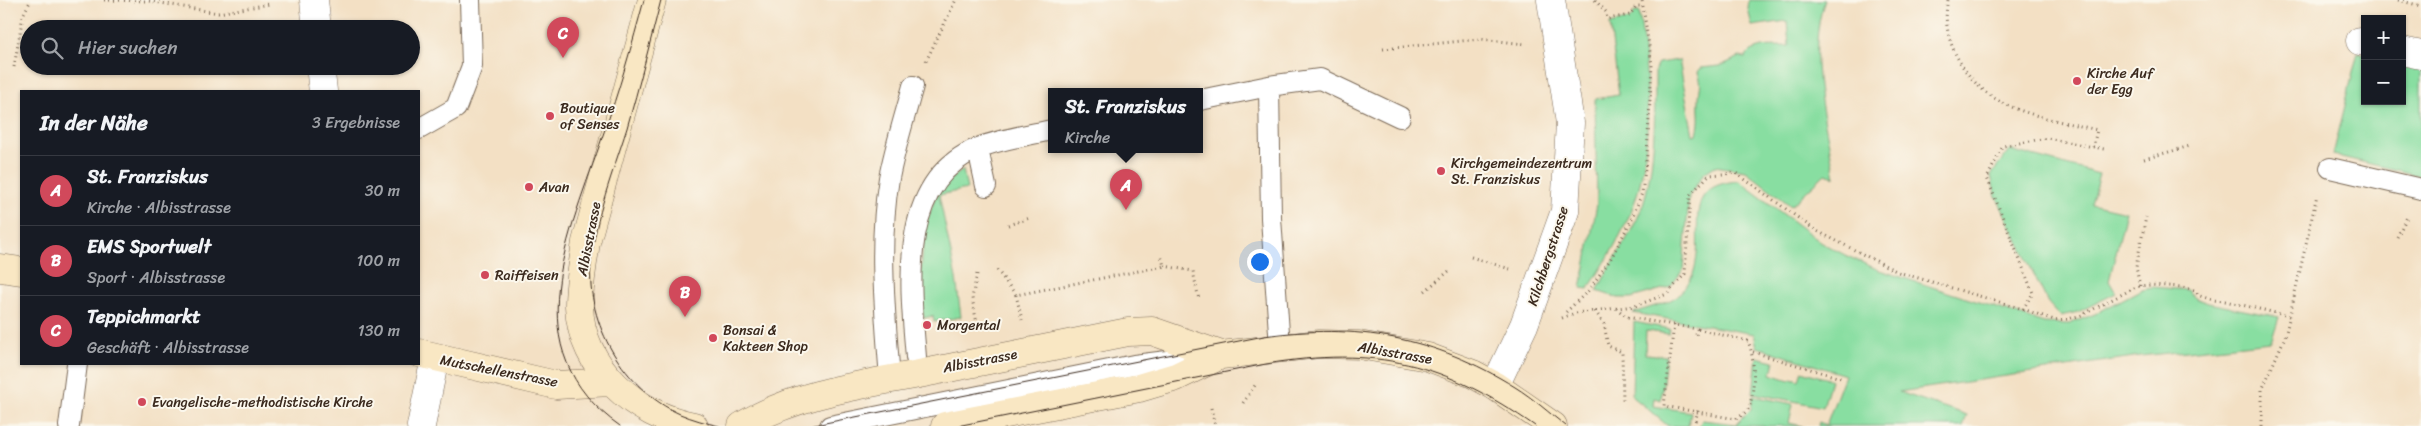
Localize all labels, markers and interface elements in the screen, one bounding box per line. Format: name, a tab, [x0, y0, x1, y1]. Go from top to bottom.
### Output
map controls	[2361, 15, 2406, 105]
button: +	[2361, 15, 2406, 60]
pin: C	[547, 17, 579, 58]
search box	[20, 20, 420, 75]
text: Hier suchen	[78, 31, 178, 64]
icon: search	[38, 34, 66, 62]
button: −	[2361, 60, 2406, 105]
place label: Kirche Auf der Egg	[2087, 61, 2155, 102]
marker: Kirche Auf der Egg	[2071, 75, 2083, 87]
popup	[1048, 88, 1203, 153]
text: St. Franziskus	[1065, 90, 1186, 123]
place label: Boutique of Senses	[560, 96, 620, 137]
text: In der Nähe	[40, 104, 148, 142]
text: 3 Ergebnisse	[312, 108, 400, 137]
marker: Boutique of Senses	[544, 110, 556, 122]
text: Kirche	[1065, 123, 1110, 152]
place label: Kirchgemeindezentrum St. Franziskus	[1451, 151, 1593, 192]
text: St. Franziskus	[87, 160, 208, 193]
marker: Kirchgemeindezentrum St. Franziskus	[1435, 165, 1447, 177]
pin: A	[1110, 169, 1142, 210]
place label: Avan	[538, 175, 570, 200]
text: A	[51, 176, 61, 205]
text: 30 m	[365, 176, 400, 205]
marker: Avan	[523, 181, 535, 193]
text: Kirche · Albisstrasse	[87, 193, 231, 222]
street label: Albisstrasse	[569, 199, 608, 279]
street label: Kilchbergstrasse	[1520, 203, 1576, 309]
text: EMS Sportwelt	[87, 230, 211, 263]
text: B	[51, 246, 61, 275]
text: 100 m	[356, 246, 400, 275]
your location	[1247, 249, 1273, 275]
text: Sport · Albisstrasse	[87, 263, 225, 292]
place label: Raiffeisen	[495, 263, 559, 288]
marker: Raiffeisen	[479, 269, 491, 281]
pin: B	[669, 276, 701, 317]
text: Teppichmarkt	[87, 300, 201, 333]
place label: Morgental	[937, 313, 1001, 338]
text: C	[51, 316, 61, 345]
text: 130 m	[358, 316, 400, 345]
place label: Bonsai & Kakteen Shop	[723, 318, 809, 359]
marker: Morgental	[921, 319, 933, 331]
marker: Bonsai & Kakteen Shop	[707, 332, 719, 344]
text: Geschäft · Albisstrasse	[87, 333, 249, 362]
street label: Albisstrasse	[1355, 334, 1434, 372]
street label: Albisstrasse	[940, 342, 1020, 381]
street label: Mutschellenstrasse	[438, 347, 560, 395]
place label: Evangelische-methodistische Kirche	[152, 390, 373, 415]
marker: Evangelische-methodistische Kirche	[136, 396, 148, 408]

